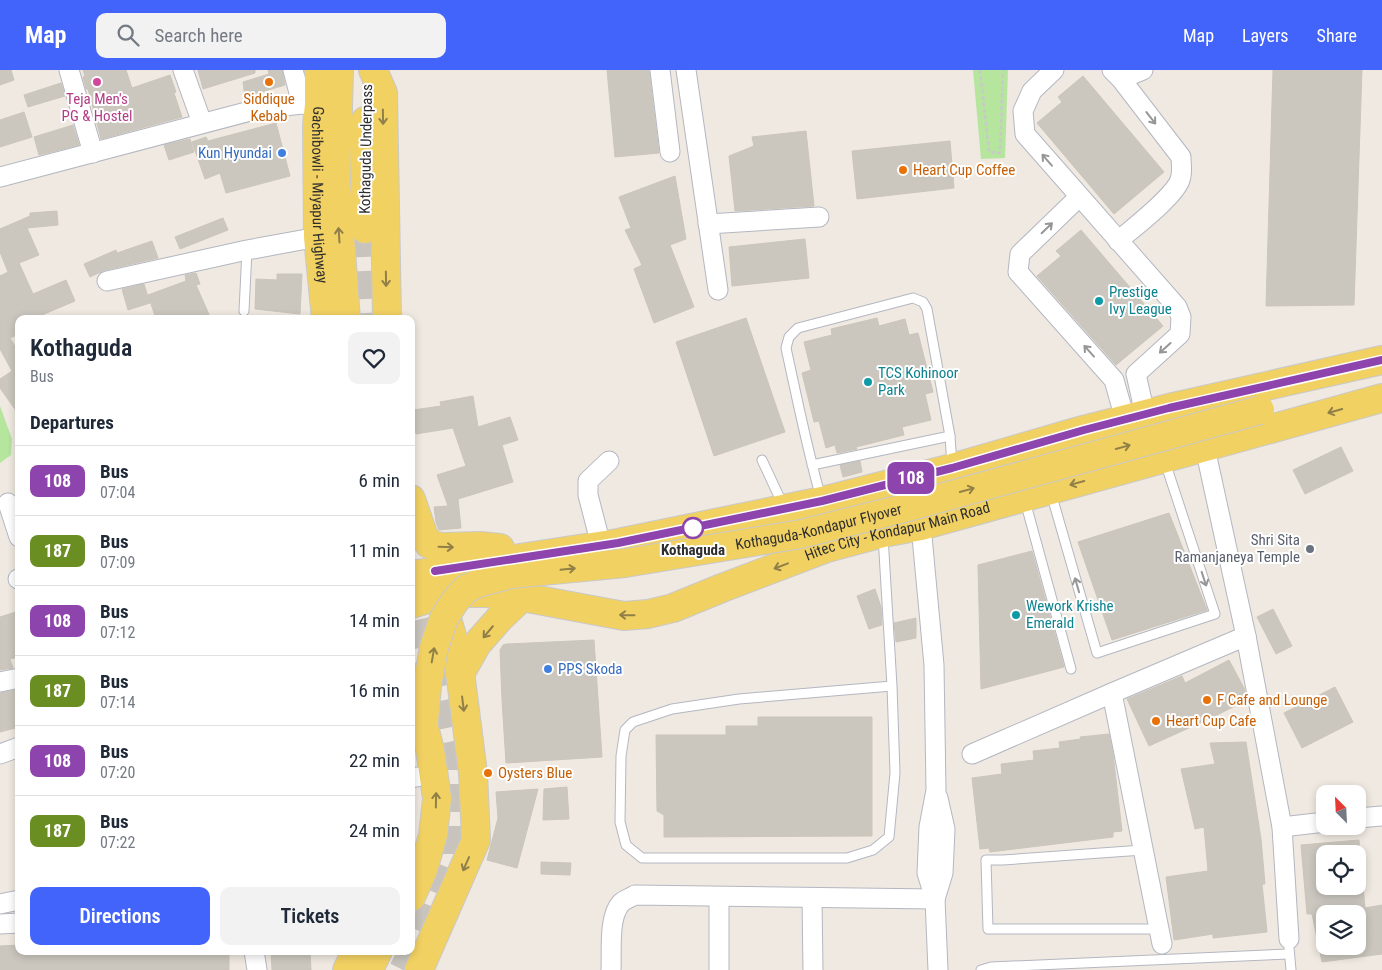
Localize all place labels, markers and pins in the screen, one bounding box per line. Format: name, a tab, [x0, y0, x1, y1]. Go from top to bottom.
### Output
marker: Teja Men's PG & Hostel	[91, 76, 103, 88]
marker: Siddique Kebab	[263, 76, 275, 88]
place label: Teja Men's PG & Hostel	[62, 90, 132, 125]
place label: Siddique Kebab	[243, 90, 295, 125]
place label: Kun Hyundai	[198, 144, 272, 162]
marker: Kun Hyundai	[276, 147, 288, 159]
place label: Heart Cup Coffee	[913, 161, 1015, 179]
marker: Heart Cup Coffee	[897, 164, 909, 176]
place label: Prestige Ivy League	[1109, 283, 1172, 318]
marker: Prestige Ivy League	[1093, 295, 1105, 307]
place label: TCS Kohinoor Park	[878, 364, 959, 399]
marker: TCS Kohinoor Park	[862, 376, 874, 388]
marker: Kothaguda	[682, 517, 704, 539]
place label: Shri Sita Ramanjaneya Temple	[1175, 531, 1300, 566]
place label: Kothaguda	[661, 541, 725, 559]
marker: Shri Sita Ramanjaneya Temple	[1304, 543, 1316, 555]
place label: Wework Krishe Emerald	[1026, 597, 1114, 632]
marker: Wework Krishe Emerald	[1010, 609, 1022, 621]
place label: PPS Skoda	[558, 660, 623, 678]
marker: PPS Skoda	[542, 663, 554, 675]
place label: F Cafe and Lounge	[1217, 691, 1327, 709]
marker: F Cafe and Lounge	[1201, 694, 1213, 706]
place label: Heart Cup Cafe	[1166, 712, 1256, 730]
marker: Heart Cup Cafe	[1150, 715, 1162, 727]
place label: Oysters Blue	[498, 764, 572, 782]
marker: Oysters Blue	[482, 767, 494, 779]

